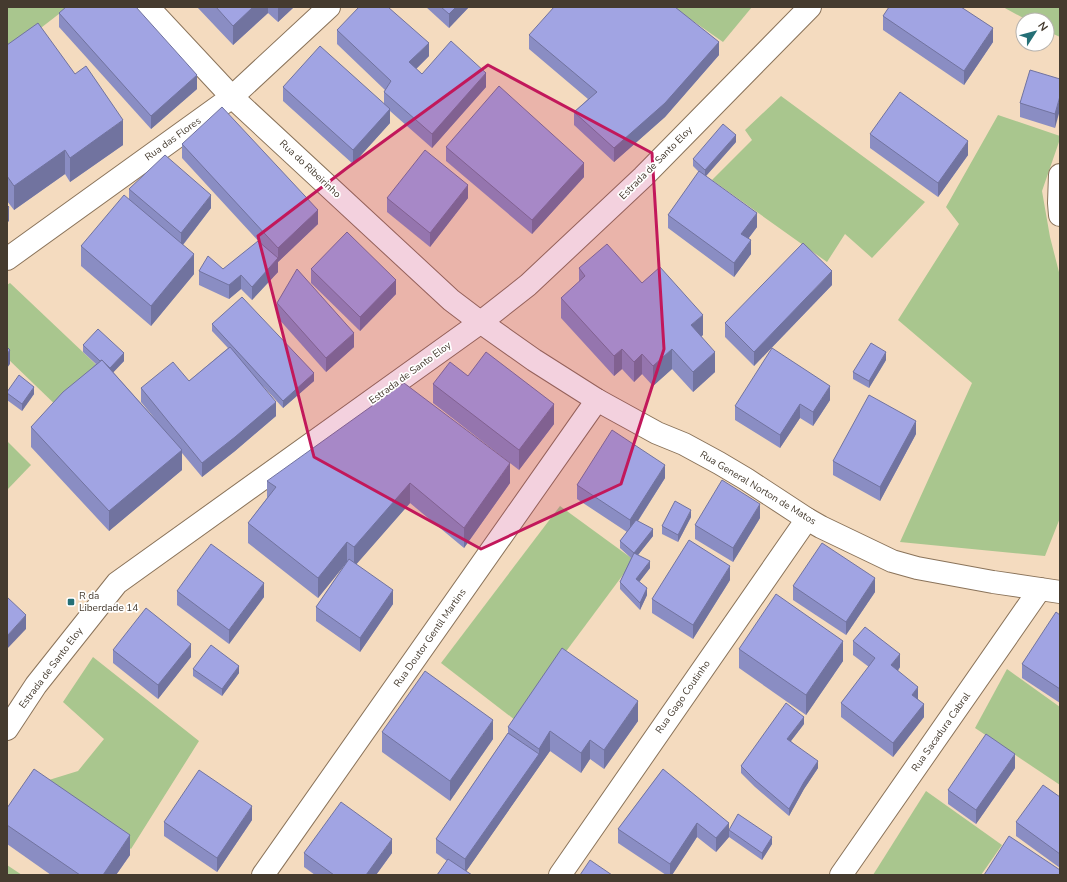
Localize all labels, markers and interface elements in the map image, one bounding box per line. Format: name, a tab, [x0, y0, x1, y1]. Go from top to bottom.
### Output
north arrow	[1015, 12, 1055, 52]
text: N	[1034, 19, 1051, 34]
street label: Rua das Flores	[142, 114, 204, 164]
street label: Estrada de Santo Eloy	[616, 123, 696, 203]
street label: Rua do Ribeirinho	[276, 137, 344, 202]
street label: Estrada de Santo Eloy	[366, 338, 455, 408]
street label: Rua General Norton de Matos	[697, 448, 819, 528]
street label: Rua Doutor Gentil Martins	[391, 586, 470, 690]
place label: R da Liberdade 14	[79, 589, 138, 615]
marker: R da Liberdade 14	[66, 597, 76, 607]
street label: Estrada de Santo Eloy	[16, 624, 87, 711]
street label: Rua Gago Coutinho	[652, 657, 714, 737]
street label: Rua Sacadura Cabral	[908, 690, 974, 774]

